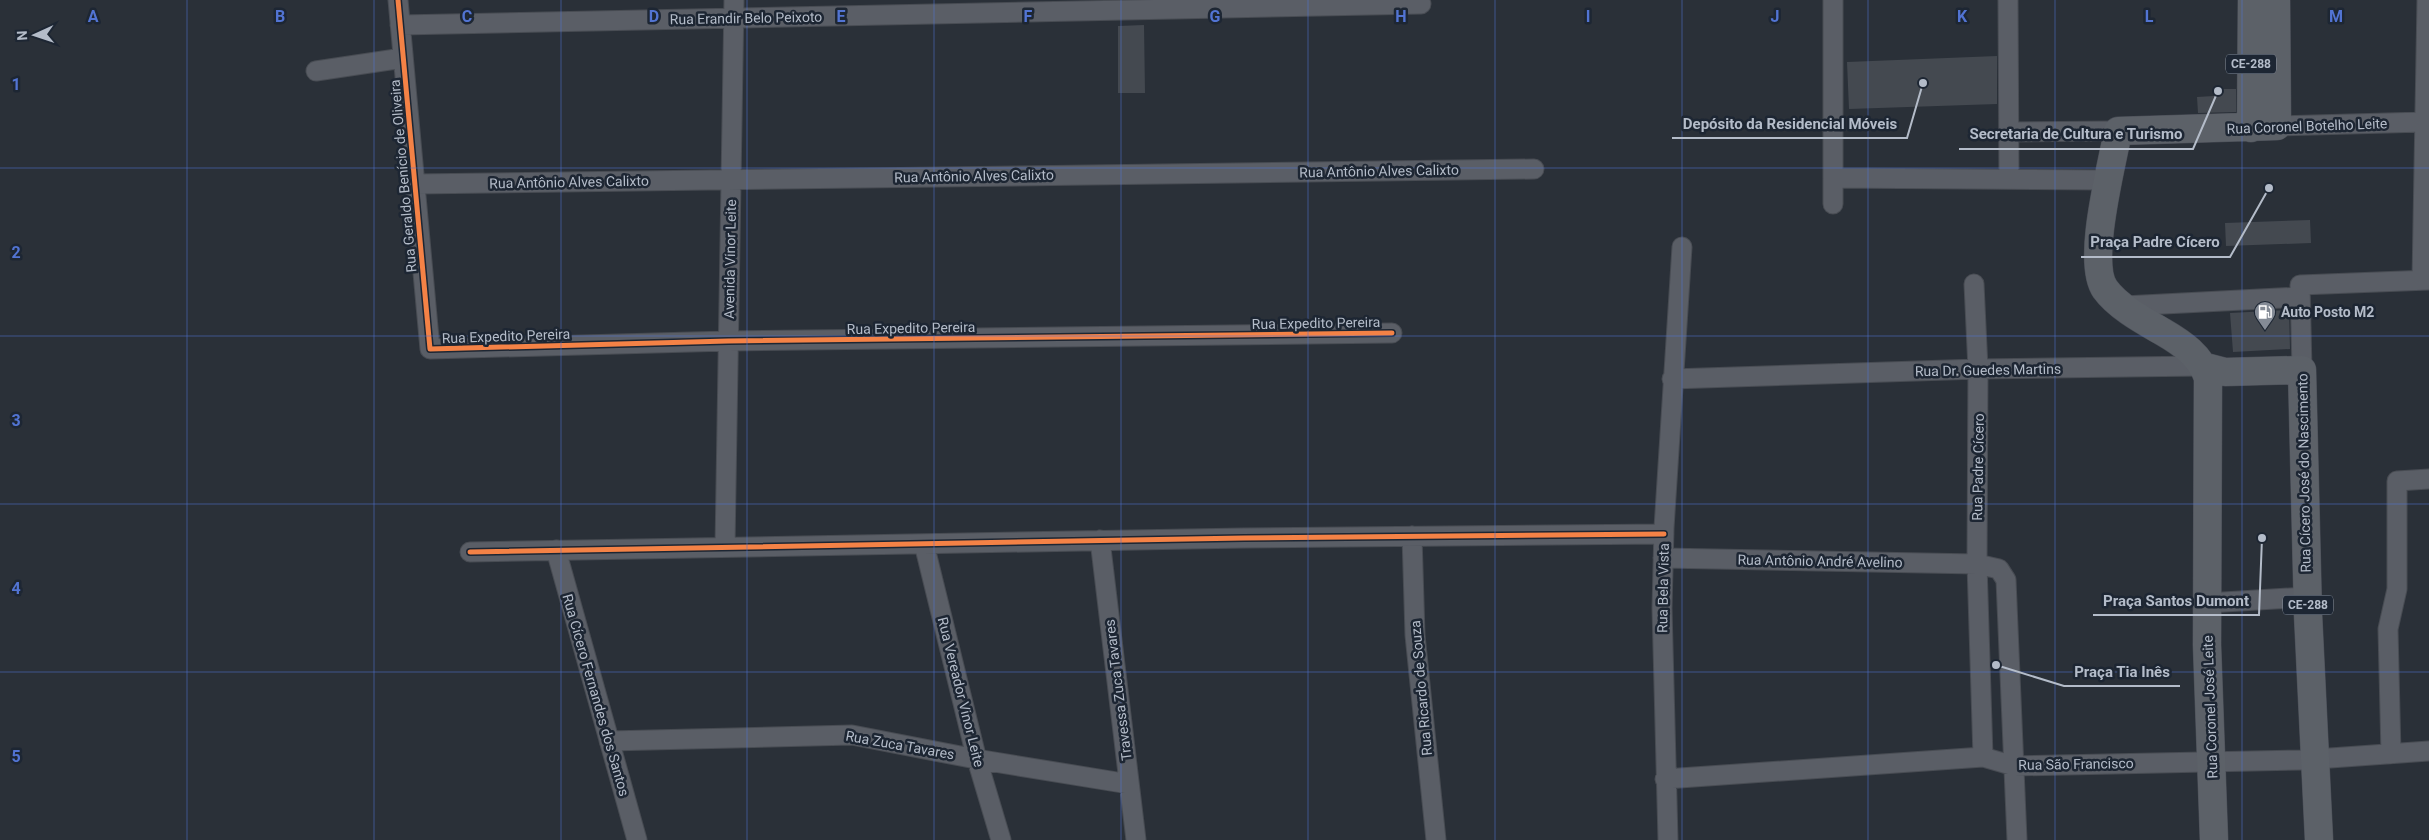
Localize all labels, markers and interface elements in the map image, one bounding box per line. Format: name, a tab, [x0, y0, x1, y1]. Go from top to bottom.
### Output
text: A	[88, 7, 99, 26]
text: B	[275, 7, 285, 26]
text: C	[462, 7, 472, 26]
text: D	[649, 7, 659, 26]
text: E	[837, 7, 846, 26]
text: F	[1024, 7, 1033, 26]
text: G	[1210, 7, 1221, 26]
text: H	[1395, 7, 1407, 26]
text: I	[1586, 7, 1590, 26]
text: J	[1771, 7, 1779, 26]
text: K	[1957, 7, 1968, 26]
text: L	[2145, 7, 2154, 26]
text: M	[2329, 7, 2343, 26]
street label: Rua Erandir Belo Peixoto	[670, 9, 822, 27]
north arrow	[10, 10, 60, 60]
text: N	[14, 30, 30, 41]
road number: CE-288	[2226, 54, 2276, 74]
text: 1	[11, 75, 21, 94]
street label: Rua Geraldo Benício de Oliveira	[387, 79, 419, 273]
callout: Depósito da Residencial Móveis	[1672, 108, 1907, 138]
text: Depósito da Residencial Móveis	[1683, 115, 1897, 133]
street label: Rua Coronel Botelho Leite	[2226, 115, 2388, 137]
callout: Secretaria de Cultura e Turismo	[1959, 119, 2193, 149]
text: Secretaria de Cultura e Turismo	[1969, 125, 2183, 143]
street label: Rua Antônio Alves Calixto	[1299, 162, 1459, 180]
street label: Rua Antônio Alves Calixto	[894, 167, 1054, 185]
street label: Rua Antônio Alves Calixto	[489, 173, 649, 191]
street label: Avenida Vinor Leite	[721, 199, 739, 319]
callout: Praça Padre Cícero	[2081, 227, 2230, 257]
text: Praça Padre Cícero	[2090, 233, 2220, 251]
text: 2	[11, 243, 21, 262]
fuel station icon: Auto Posto M2	[2253, 300, 2277, 331]
place label: Auto Posto M2	[2281, 304, 2374, 320]
street label: Rua Expedito Pereira	[1252, 314, 1380, 332]
street label: Rua Expedito Pereira	[847, 319, 975, 337]
street label: Rua Expedito Pereira	[442, 326, 570, 346]
street label: Rua Dr. Guedes Martins	[1915, 361, 2061, 379]
street label: Rua Cícero José do Nascimento	[2294, 373, 2314, 573]
text: 3	[11, 411, 21, 430]
street label: Rua Padre Cícero	[1969, 413, 1987, 521]
street label: Rua Bela Vista	[1654, 543, 1672, 633]
street label: Rua Antônio André Avelino	[1737, 552, 1903, 570]
text: 4	[11, 579, 21, 598]
callout: Praça Santos Dumont	[2093, 585, 2259, 615]
street label: Rua Cícero Fernandes dos Santos	[559, 592, 633, 798]
text: Praça Santos Dumont	[2103, 592, 2249, 610]
road number: CE-288	[2283, 596, 2333, 614]
street label: Rua Vereador Vinor Leite	[935, 615, 987, 769]
street label: Travessa Zuca Tavares	[1101, 618, 1135, 762]
street label: Rua Ricardo de Souza	[1407, 620, 1435, 756]
street label: Rua Coronel José Leite	[2200, 635, 2220, 779]
callout: Praça Tia Inês	[2064, 656, 2180, 686]
text: Praça Tia Inês	[2074, 663, 2170, 681]
street label: Rua Zuca Tavares	[844, 728, 956, 762]
text: 5	[11, 747, 21, 766]
street label: Rua São Francisco	[2018, 755, 2134, 773]

